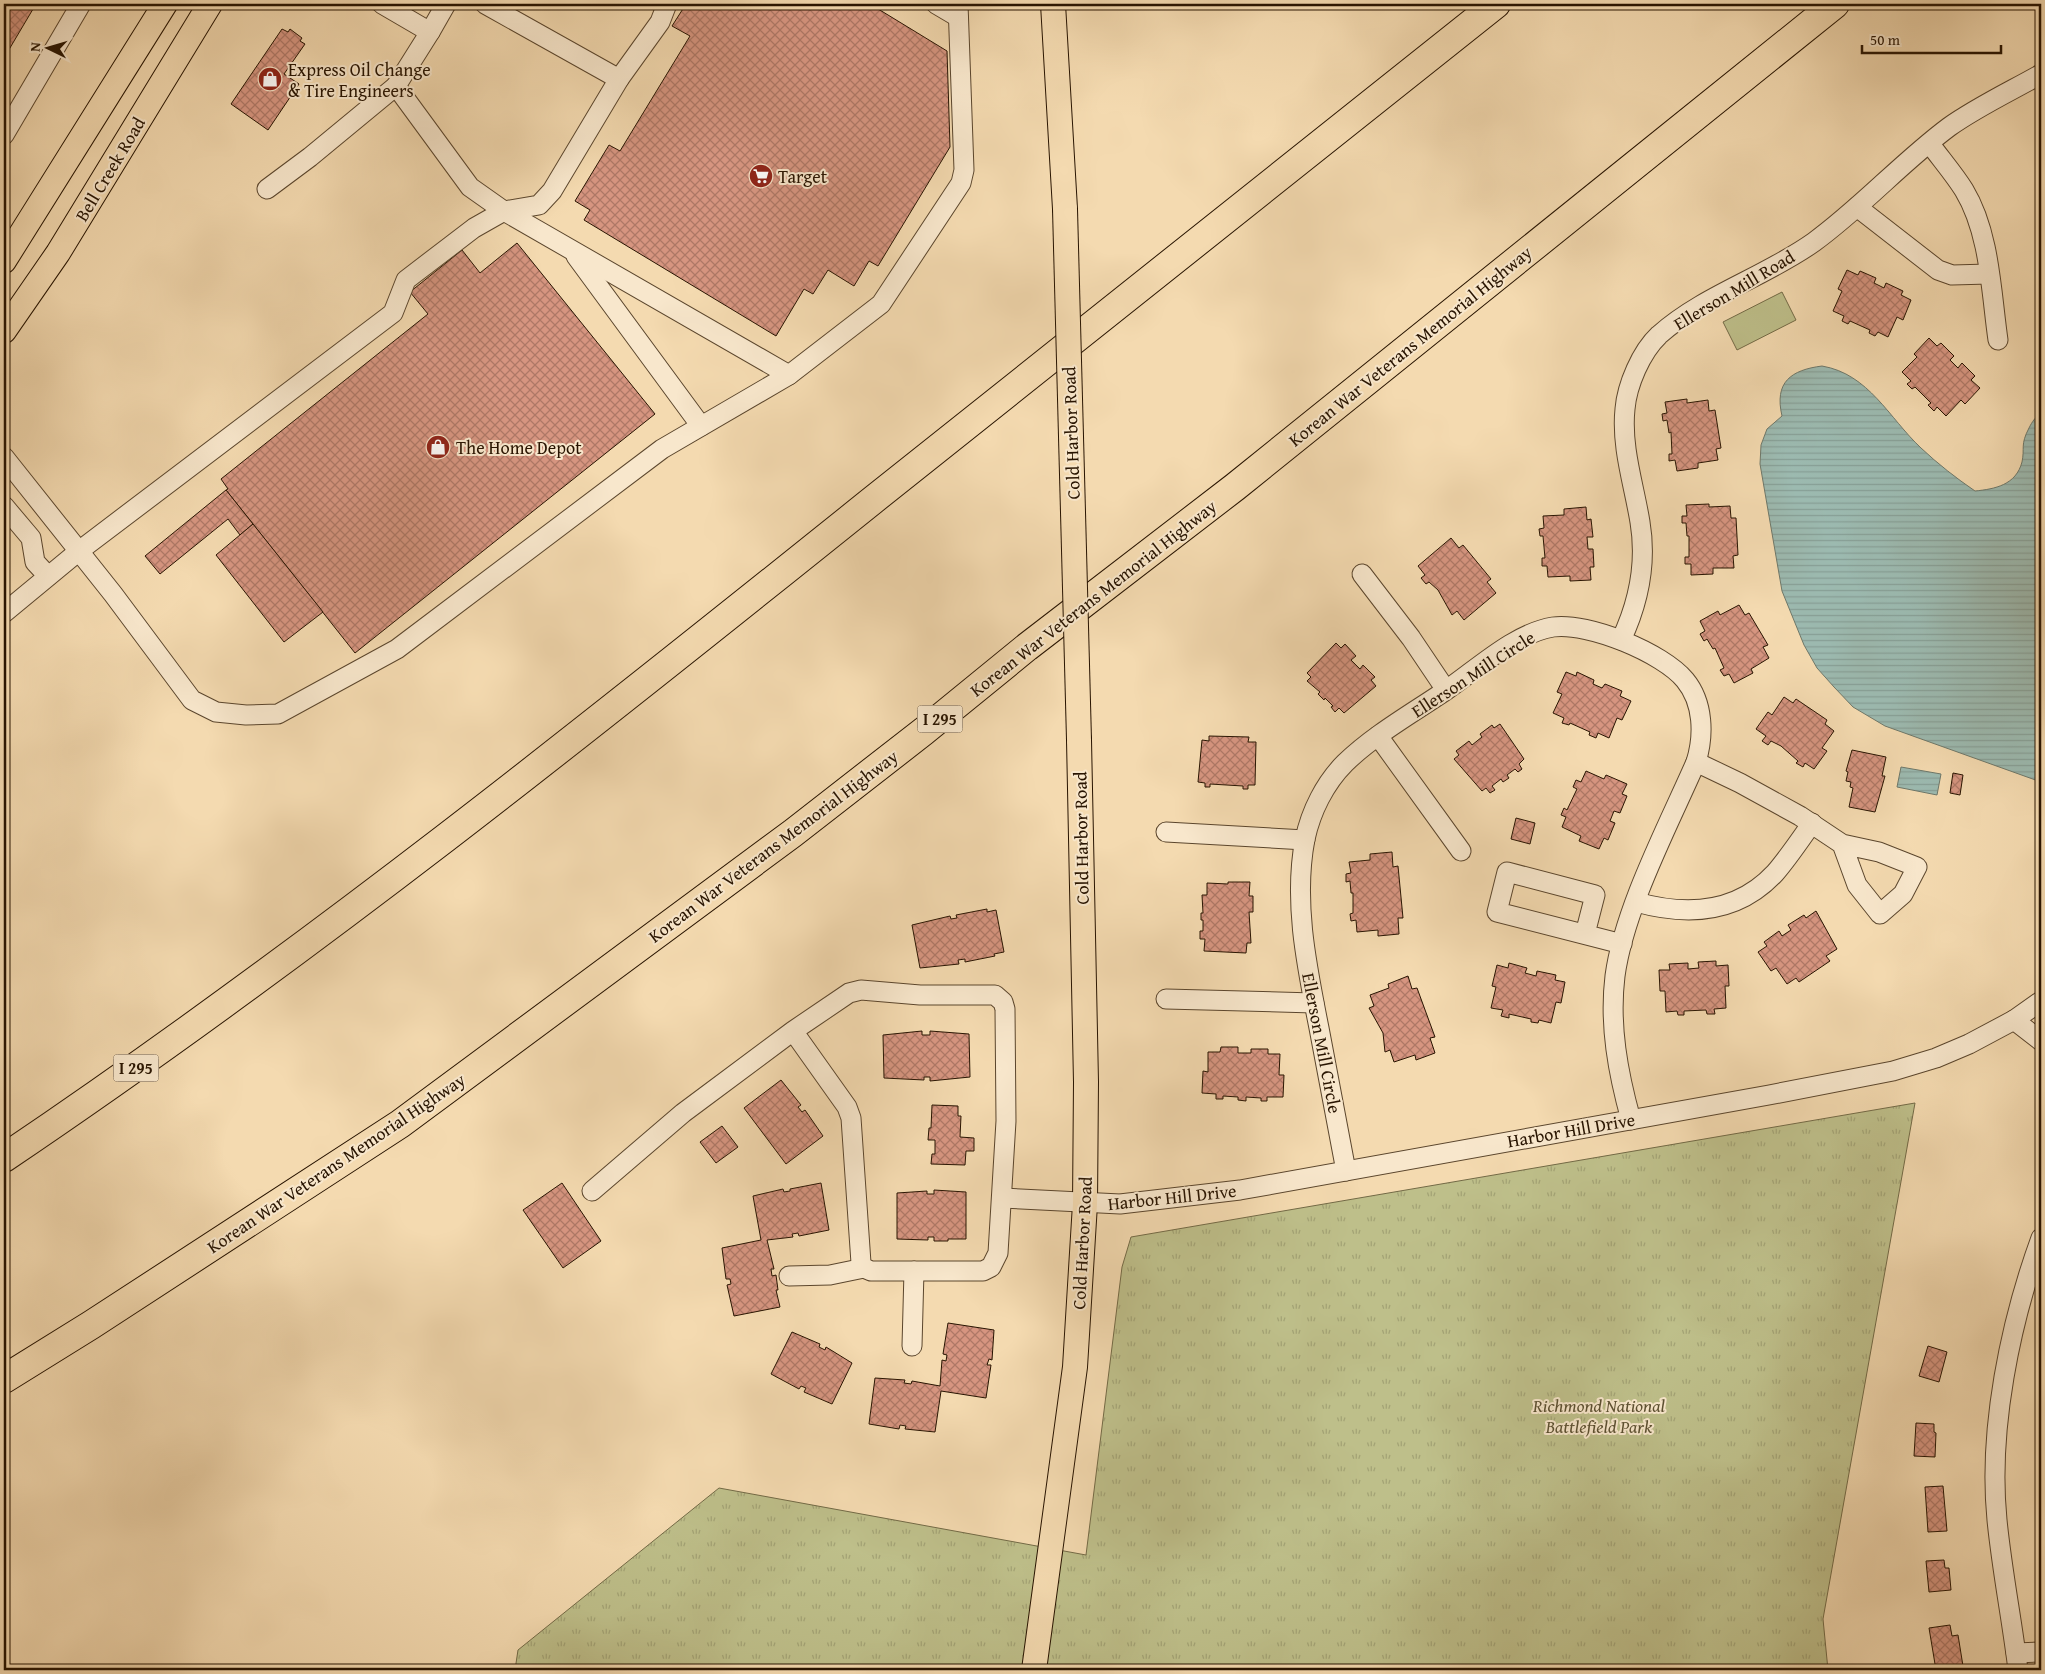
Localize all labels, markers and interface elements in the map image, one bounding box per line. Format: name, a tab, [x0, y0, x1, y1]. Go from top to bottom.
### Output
north arrow	[22, 22, 72, 72]
scale bar	[1862, 22, 2001, 54]
text: 50 m	[1870, 29, 1901, 50]
text: N	[25, 41, 45, 52]
place label: Express Oil Change & Tire Engineers	[288, 56, 431, 104]
shop icon: Express Oil Change & Tire Engineers	[257, 66, 283, 92]
street label: Bell Creek Road	[68, 111, 152, 226]
supermarket icon: Target	[748, 163, 774, 189]
place label: Target	[778, 163, 828, 190]
street label: Korean War Veterans Memorial Highway	[1282, 239, 1538, 453]
street label: Ellerson Mill Road	[1668, 243, 1800, 337]
street label: Cold Harbor Road	[1055, 366, 1087, 500]
shop icon: The Home Depot	[425, 434, 451, 460]
place label: The Home Depot	[456, 434, 582, 461]
street label: Korean War Veterans Memorial Highway	[964, 493, 1222, 703]
street label: Ellerson Mill Circle	[1406, 624, 1540, 724]
road number: I 295	[918, 706, 962, 732]
street label: Korean War Veterans Memorial Highway	[642, 743, 904, 949]
street label: Cold Harbor Road	[1066, 771, 1096, 905]
street label: Ellerson Mill Circle	[1295, 970, 1349, 1116]
road number: I 295	[114, 1054, 158, 1082]
street label: Korean War Veterans Memorial Highway	[201, 1066, 471, 1260]
street label: Harbor Hill Drive	[1505, 1105, 1637, 1155]
street label: Cold Harbor Road	[1065, 1175, 1099, 1310]
street label: Harbor Hill Drive	[1106, 1177, 1238, 1217]
park label: Richmond National Battlefield Park	[1532, 1392, 1665, 1440]

